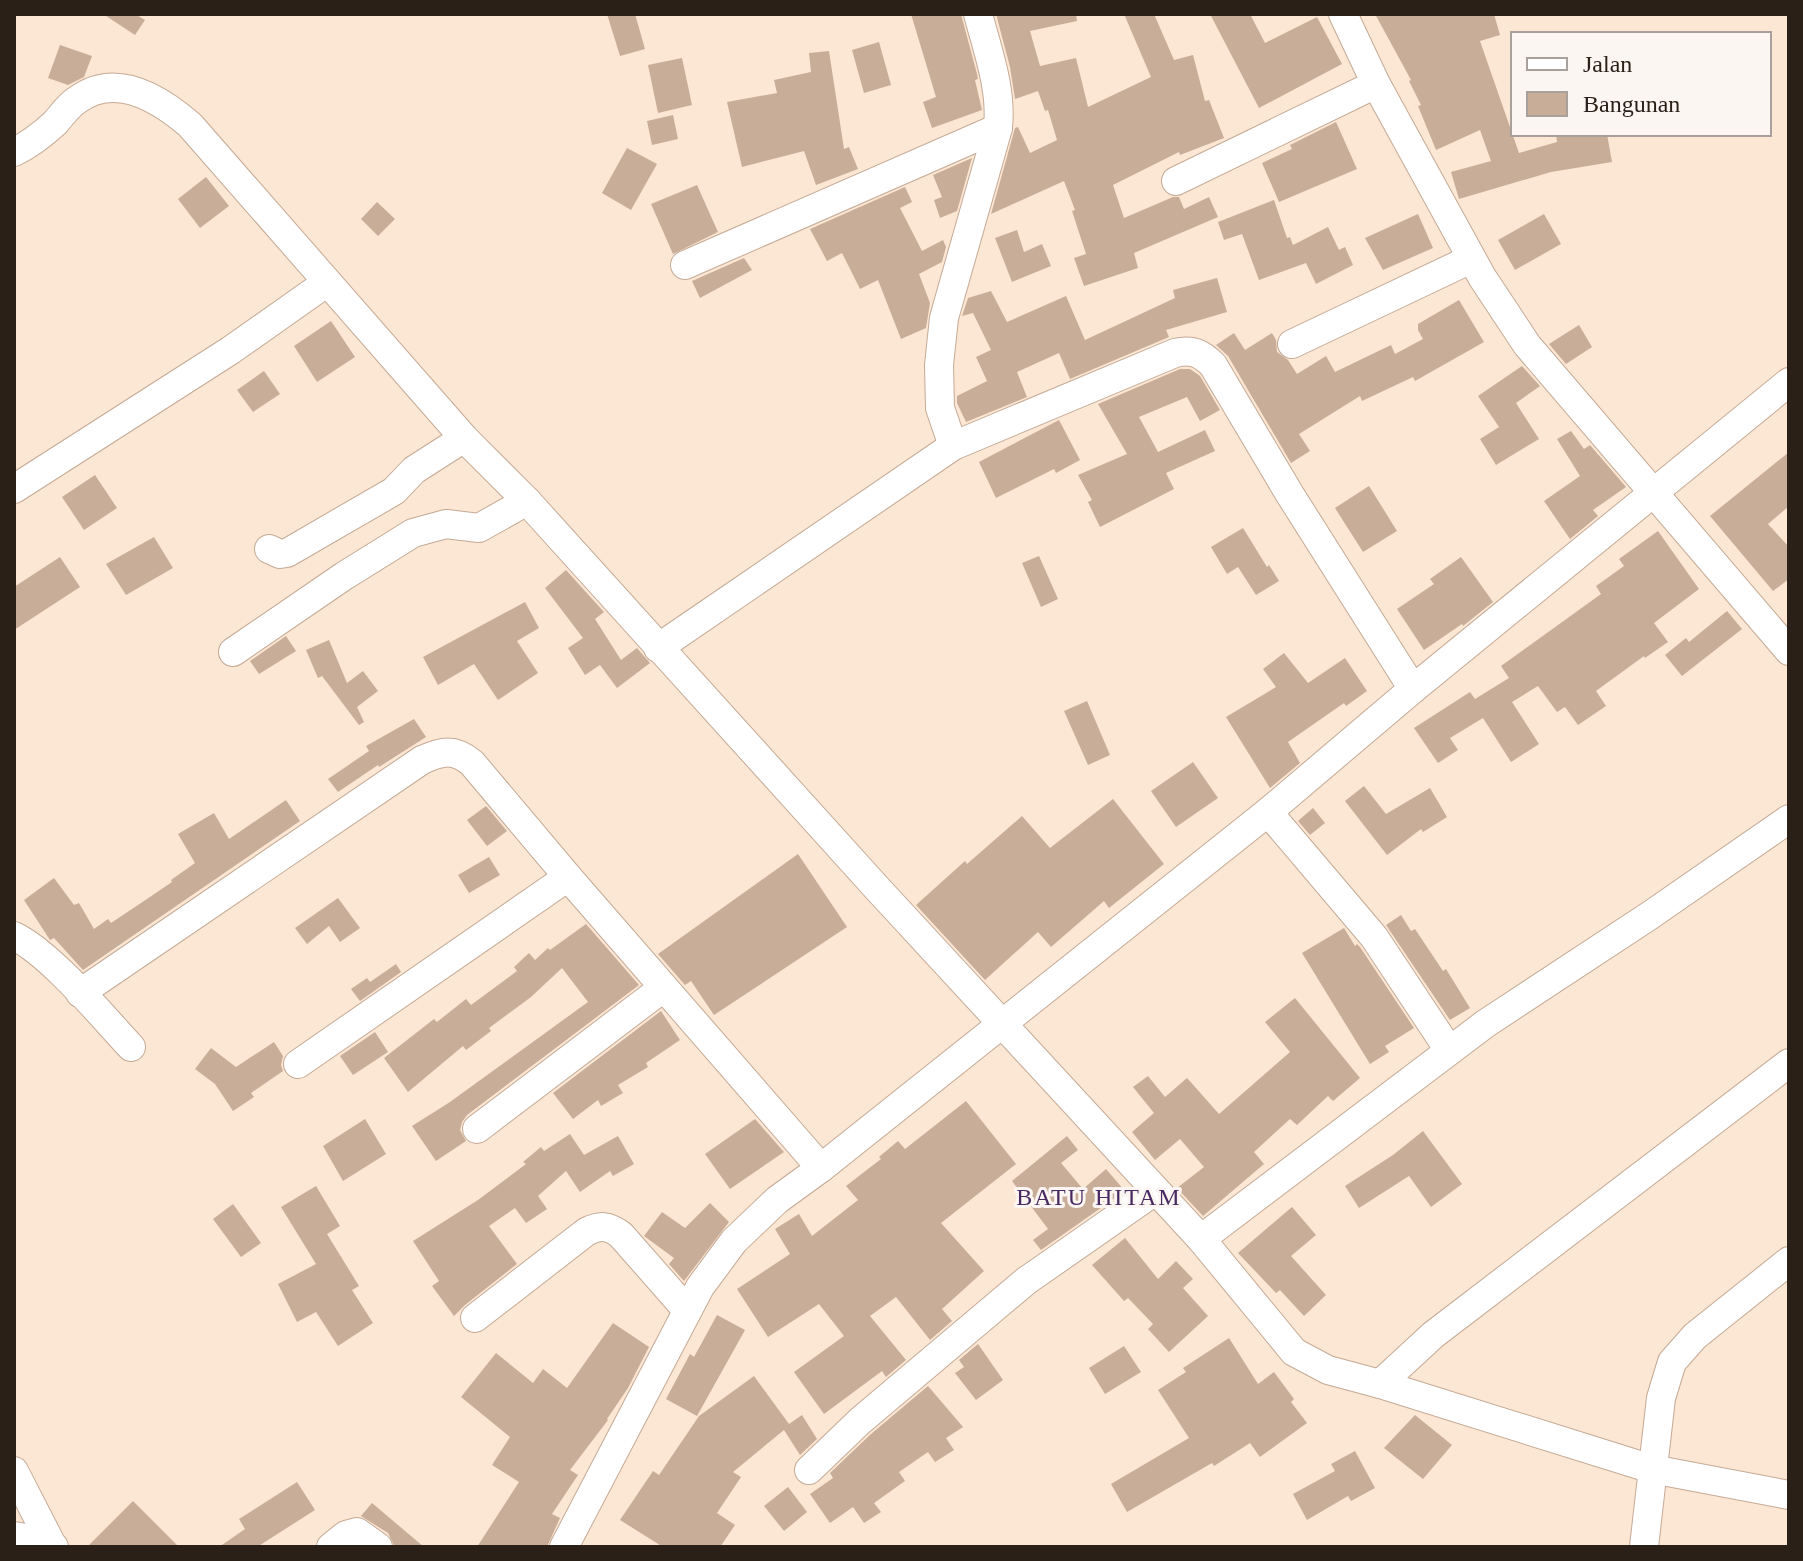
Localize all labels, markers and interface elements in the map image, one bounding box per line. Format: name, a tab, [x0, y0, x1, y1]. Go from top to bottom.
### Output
legend	[1511, 32, 1771, 136]
text: Jalan	[1583, 51, 1632, 77]
text: Bangunan	[1583, 91, 1680, 117]
district label: BATU HITAM	[1016, 1184, 1182, 1210]

